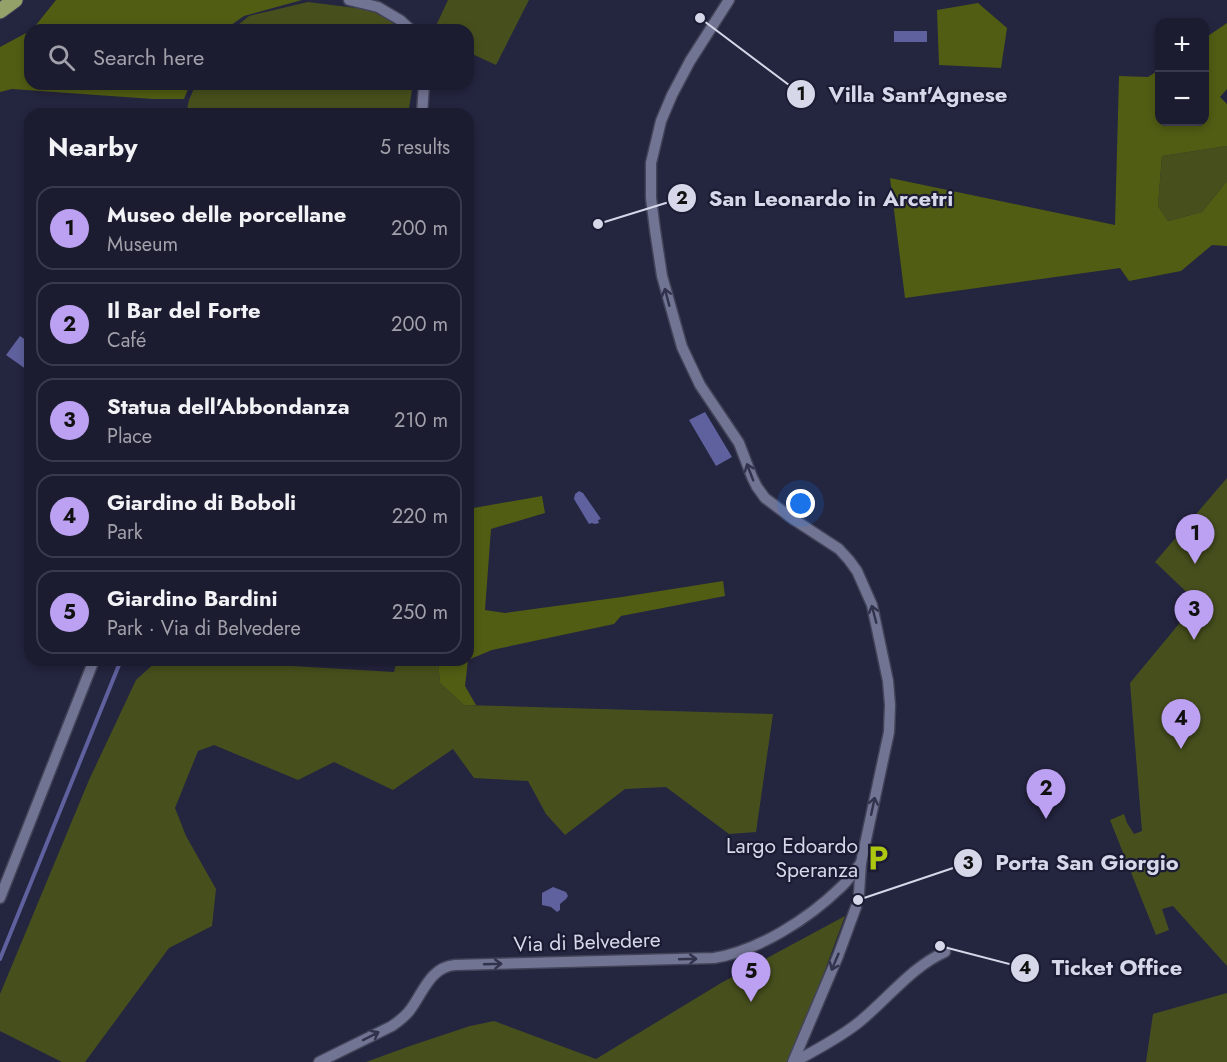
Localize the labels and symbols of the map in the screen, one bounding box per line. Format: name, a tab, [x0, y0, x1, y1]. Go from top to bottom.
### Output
callout: Villa Sant'Agnese	[786, 74, 1019, 114]
text: Villa Sant'Agnese	[828, 78, 1007, 110]
text: 1	[796, 81, 806, 107]
callout: San Leonardo in Arcetri	[667, 178, 965, 218]
text: San Leonardo in Arcetri	[709, 182, 953, 214]
text: 2	[676, 185, 688, 211]
one-way arrow	[661, 288, 673, 307]
one-way arrow	[744, 463, 755, 481]
your location	[786, 489, 815, 518]
pin: 1	[1176, 514, 1214, 564]
pin: 3	[1174, 590, 1214, 640]
one-way arrow	[868, 604, 879, 623]
pin: 4	[1162, 700, 1200, 749]
pin: 2	[1026, 770, 1066, 819]
one-way arrow	[868, 796, 880, 815]
place label: Largo Edoardo Speranza	[726, 831, 858, 885]
parking icon: Largo Edoardo Speranza	[863, 843, 893, 873]
callout: Porta San Giorgio	[953, 843, 1190, 883]
text: Porta San Giorgio	[995, 846, 1179, 878]
text: 3	[962, 850, 974, 876]
street label: Via di Belvedere	[513, 924, 661, 960]
callout: Ticket Office	[1010, 948, 1195, 988]
text: Ticket Office	[1052, 951, 1182, 983]
pin: 5	[732, 952, 771, 1002]
one-way arrow	[829, 952, 841, 970]
one-way arrow	[678, 953, 698, 965]
text: 4	[1019, 955, 1031, 981]
one-way arrow	[483, 958, 503, 970]
one-way arrow	[362, 1029, 380, 1041]

